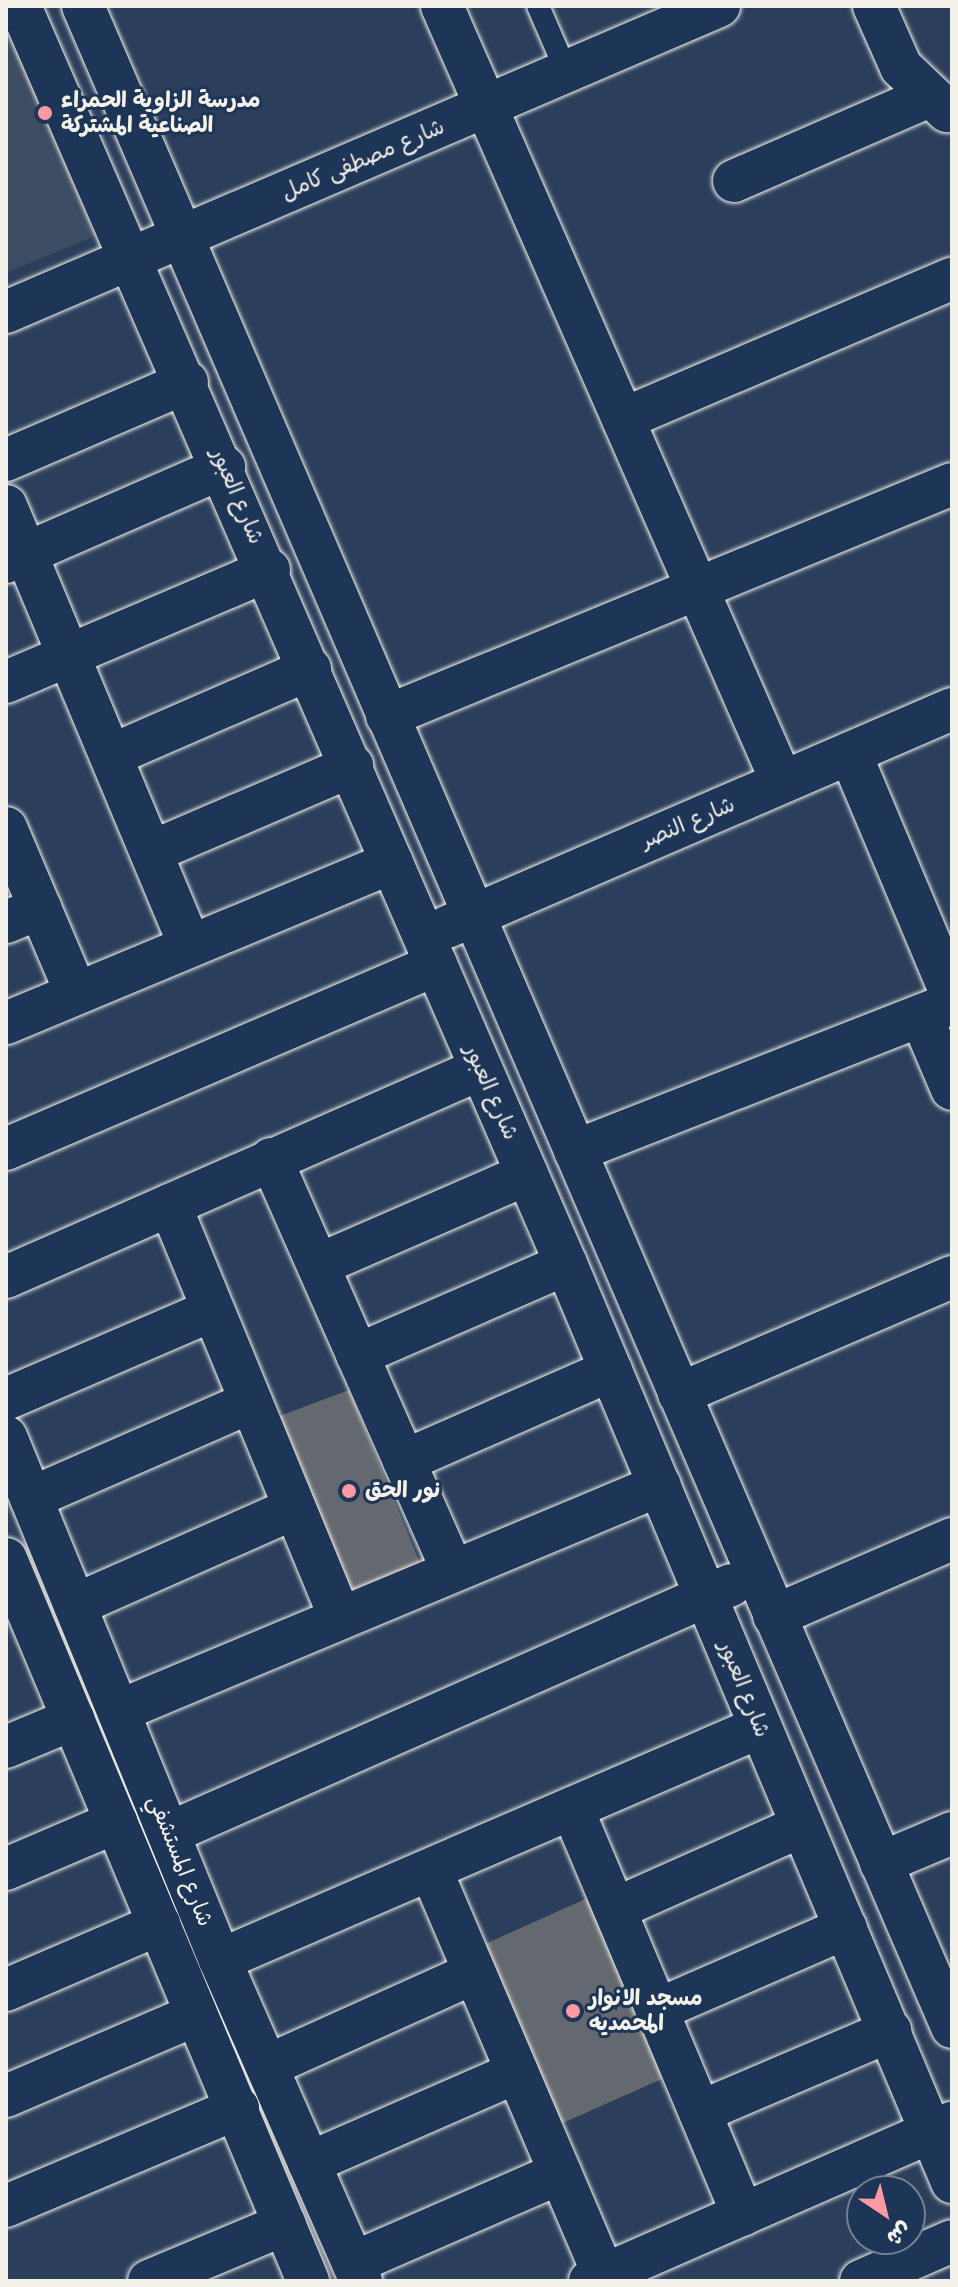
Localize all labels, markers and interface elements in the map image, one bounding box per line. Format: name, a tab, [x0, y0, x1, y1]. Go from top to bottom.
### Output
place label: مدرسة الزاوية الحمراء الصناعية المشتركة	[61, 87, 261, 138]
marker: مدرسة الزاوية الحمراء الصناعية المشتركة	[36, 104, 54, 122]
street label: شارع مصطفى كامل	[277, 114, 449, 206]
street label: شارع العبور	[205, 444, 269, 548]
street label: شارع النصر	[637, 791, 739, 855]
street label: شارع العبور	[458, 1040, 524, 1144]
place label: نور الحق	[365, 1478, 440, 1504]
marker: نور الحق	[340, 1482, 358, 1500]
street label: شارع العبور	[713, 1637, 775, 1741]
street label: شارع المستشفي	[142, 1792, 218, 1930]
place label: مسجد الانوار المحمديه	[589, 1985, 703, 2036]
marker: مسجد الانوار المحمديه	[564, 2002, 582, 2020]
north arrow	[846, 2175, 926, 2255]
text: ش	[881, 2215, 917, 2251]

